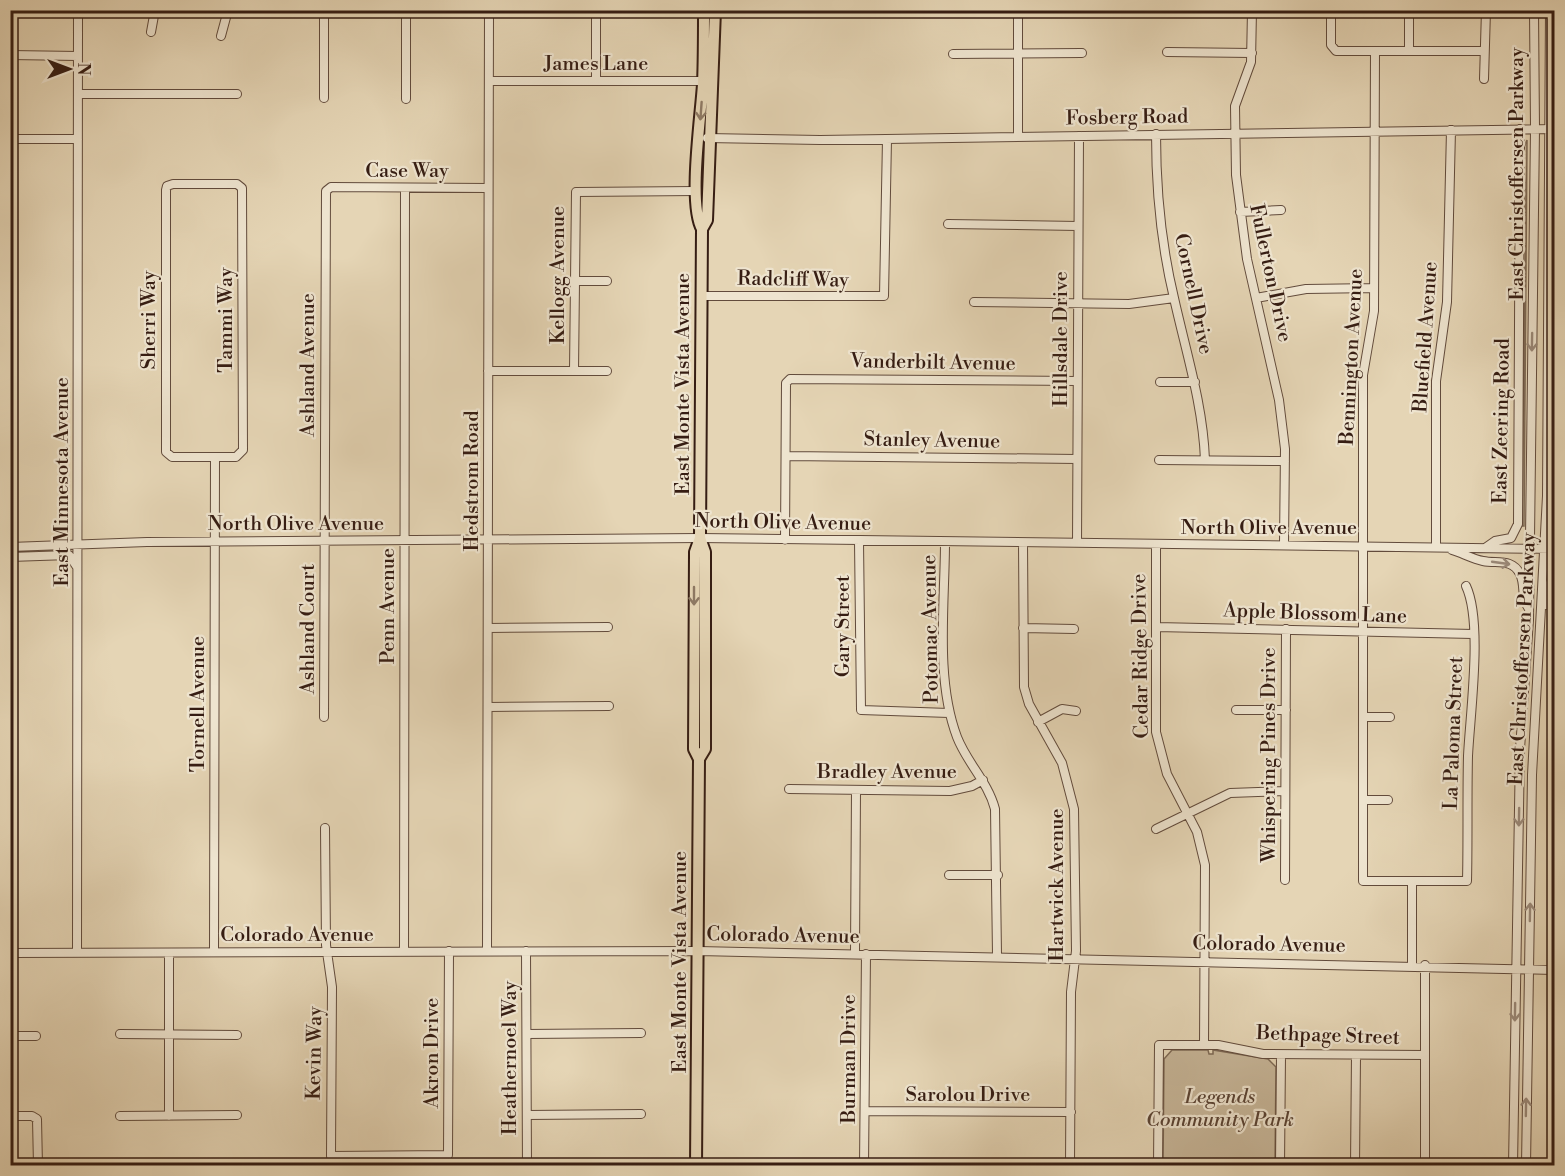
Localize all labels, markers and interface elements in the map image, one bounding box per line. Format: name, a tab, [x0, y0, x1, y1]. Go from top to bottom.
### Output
north arrow	[39, 39, 99, 99]
street label: East Christoffersen Parkway	[1505, 47, 1530, 301]
street label: James Lane	[543, 52, 648, 77]
text: N	[73, 63, 93, 76]
one-way arrow	[695, 100, 706, 120]
street label: Fosberg Road	[1066, 104, 1189, 132]
street label: Case Way	[365, 159, 449, 184]
street label: Fullerton Drive	[1243, 202, 1297, 344]
street label: Kellogg Avenue	[546, 206, 571, 344]
street label: Cornell Drive	[1168, 231, 1218, 357]
street label: Bluefield Avenue	[1408, 261, 1444, 414]
street label: Tammi Way	[214, 267, 239, 373]
street label: Radcliff Way	[737, 267, 849, 293]
street label: Bennington Avenue	[1335, 268, 1369, 447]
street label: Sherri Way	[137, 270, 162, 369]
street label: Hillsdale Drive	[1049, 271, 1074, 407]
street label: East Monte Vista Avenue	[671, 273, 696, 495]
street label: Ashland Avenue	[296, 293, 321, 438]
one-way arrow	[1526, 331, 1538, 351]
street label: East Zeering Road	[1488, 337, 1516, 504]
street label: Vanderbilt Avenue	[849, 349, 1016, 377]
street label: East Minnesota Avenue	[50, 377, 75, 587]
street label: Hedstrom Road	[460, 410, 485, 552]
street label: Stanley Avenue	[863, 427, 1001, 455]
street label: North Olive Avenue	[695, 509, 871, 537]
street label: North Olive Avenue	[208, 512, 384, 537]
street label: North Olive Avenue	[1181, 516, 1357, 541]
street label: East Christoffersen Parkway	[1504, 532, 1542, 786]
street label: Penn Avenue	[376, 548, 401, 664]
street label: Potomac Avenue	[917, 554, 945, 704]
one-way arrow	[1491, 557, 1510, 568]
street label: Ashland Court	[296, 564, 321, 695]
street label: Cedar Ridge Drive	[1127, 573, 1155, 739]
street label: Gary Street	[831, 575, 856, 677]
one-way arrow	[688, 585, 700, 605]
street label: Apple Blossom Lane	[1222, 598, 1407, 630]
street label: Tornell Avenue	[186, 636, 211, 772]
street label: Whispering Pines Drive	[1257, 647, 1282, 864]
street label: La Paloma Street	[1439, 656, 1469, 810]
street label: Bradley Avenue	[816, 760, 957, 785]
one-way arrow	[1513, 806, 1525, 826]
street label: Hartwick Avenue	[1045, 808, 1070, 962]
street label: East Monte Vista Avenue	[668, 851, 693, 1073]
one-way arrow	[1524, 903, 1536, 923]
street label: Colorado Avenue	[706, 922, 860, 950]
street label: Colorado Avenue	[220, 923, 374, 948]
street label: Colorado Avenue	[1192, 931, 1346, 959]
street label: Heathernoel Way	[498, 981, 523, 1135]
street label: Burman Drive	[837, 994, 862, 1125]
street label: Akron Drive	[420, 998, 445, 1109]
one-way arrow	[1509, 1001, 1521, 1021]
street label: Kevin Way	[302, 1006, 328, 1100]
street label: Bethpage Street	[1255, 1021, 1400, 1051]
street label: Sarolou Drive	[906, 1083, 1030, 1108]
park label: Legends Community Park	[1146, 1085, 1294, 1133]
one-way arrow	[1520, 1098, 1532, 1118]

